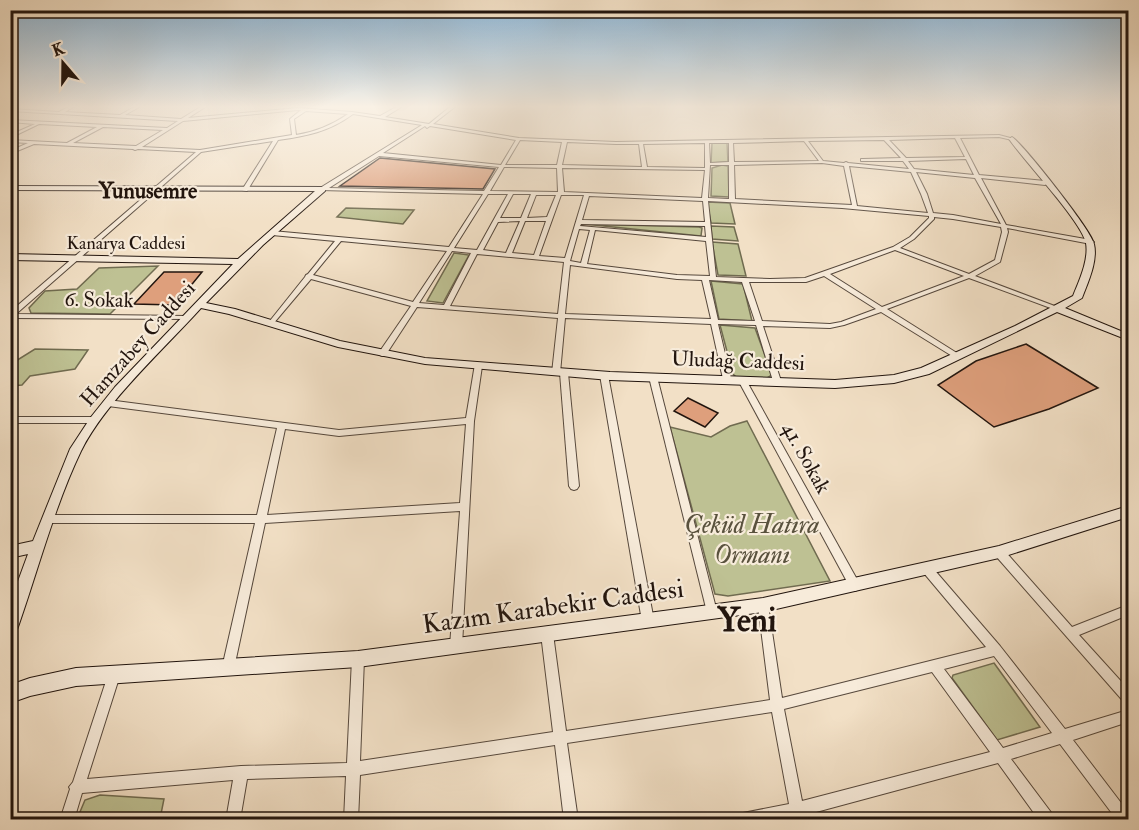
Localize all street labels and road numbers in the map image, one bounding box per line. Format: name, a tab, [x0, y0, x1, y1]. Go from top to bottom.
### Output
street label: Kanarya Caddesi	[66, 232, 186, 255]
street label: Hamzabey Caddesi	[74, 275, 202, 412]
street label: 6. Sokak	[64, 286, 134, 314]
street label: Uludağ Caddesi	[671, 345, 806, 377]
street label: 41. Sokak	[775, 418, 837, 498]
street label: Kazım Karabekir Caddesi	[420, 573, 686, 641]

